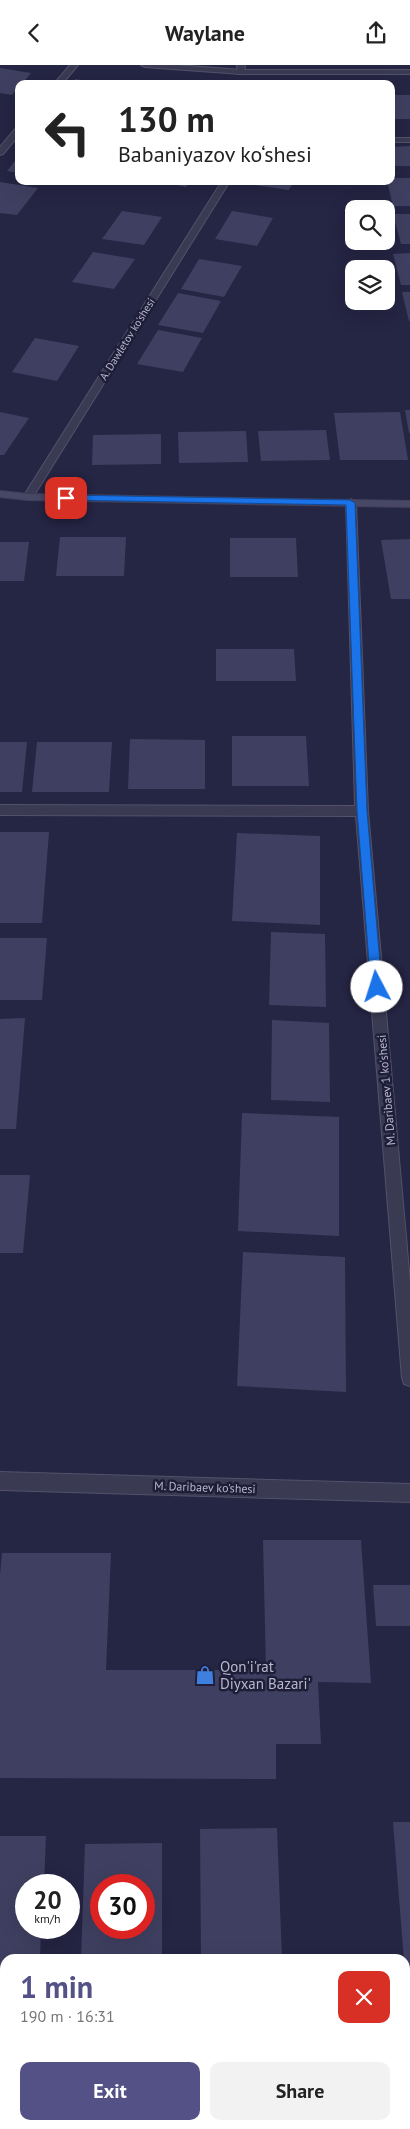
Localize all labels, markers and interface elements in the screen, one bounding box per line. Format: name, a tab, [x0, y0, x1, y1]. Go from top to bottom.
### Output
icon: back	[20, 19, 48, 47]
text: Waylane	[165, 19, 245, 47]
icon: share	[362, 19, 390, 47]
text: 130 m	[118, 96, 215, 142]
icon: left	[35, 100, 100, 165]
text: Babaniyazov ko‘shesi	[118, 140, 312, 168]
map controls	[345, 200, 395, 310]
button: search	[345, 200, 395, 250]
button: layers	[345, 260, 395, 310]
street label: A. Dawletov ko'shesi	[96, 295, 158, 383]
pin	[45, 477, 87, 519]
icon: arrive	[52, 484, 80, 512]
position arrow	[350, 960, 402, 1012]
street label: M. Daribaev 1 ko'shesi	[374, 1034, 398, 1146]
street label: M. Daribaev ko'shesi	[154, 1478, 256, 1496]
place label: Qon'i'rat Diyxan Bazari'	[220, 1657, 311, 1693]
shop icon: Qon'i'rat Diyxan Bazari'	[194, 1664, 216, 1686]
speed limit sign: 30	[90, 1874, 155, 1939]
text: 20	[33, 1884, 62, 1916]
text: km/h	[34, 1911, 61, 1926]
text: 1 min	[20, 1967, 93, 2006]
button: close	[338, 1971, 390, 2023]
text: 190 m · 16:31	[20, 2006, 115, 2026]
button: Exit	[20, 2062, 200, 2120]
button: Share	[210, 2062, 390, 2120]

